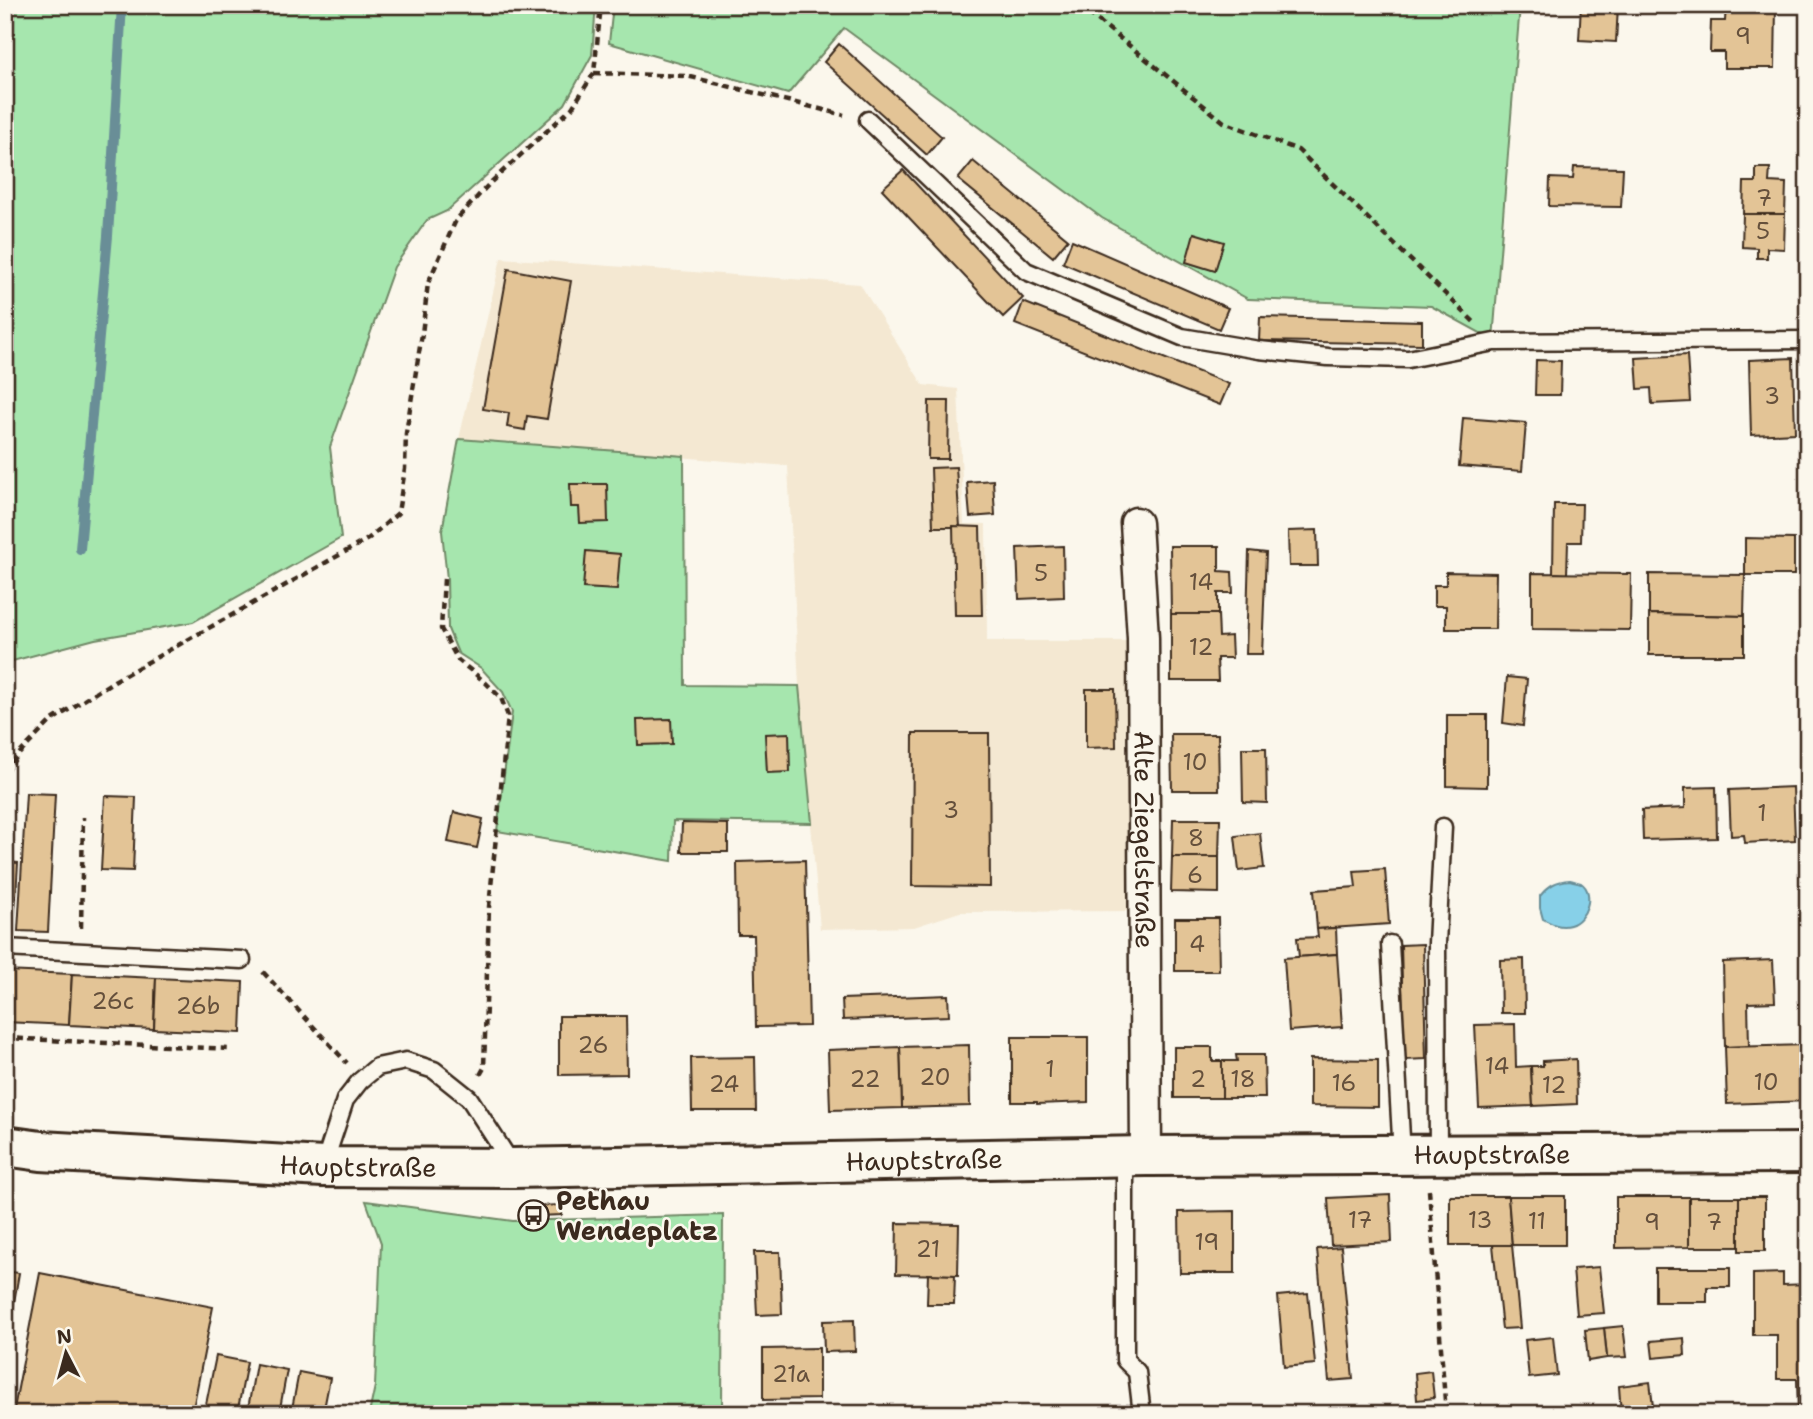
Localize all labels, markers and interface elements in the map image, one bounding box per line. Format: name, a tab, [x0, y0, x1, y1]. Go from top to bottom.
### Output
house number: 9	[1735, 21, 1751, 51]
house number: 7	[1756, 183, 1772, 213]
house number: 5	[1756, 216, 1770, 246]
house number: 3	[1764, 381, 1780, 411]
house number: 5	[1034, 558, 1048, 588]
house number: 14	[1189, 567, 1213, 597]
house number: 12	[1189, 632, 1213, 662]
street label: Alte Ziegelstraße	[1127, 731, 1163, 949]
house number: 10	[1182, 747, 1208, 777]
house number: 3	[943, 795, 959, 825]
house number: 1	[1757, 798, 1767, 828]
house number: 8	[1188, 823, 1204, 853]
house number: 6	[1187, 860, 1203, 890]
house number: 4	[1189, 929, 1205, 959]
house number: 26c	[92, 986, 134, 1016]
house number: 26b	[176, 991, 220, 1021]
house number: 26	[577, 1030, 609, 1060]
house number: 14	[1485, 1051, 1509, 1081]
house number: 1	[1045, 1054, 1055, 1084]
house number: 20	[919, 1062, 951, 1092]
house number: 22	[849, 1064, 881, 1094]
house number: 2	[1190, 1064, 1206, 1094]
house number: 18	[1230, 1064, 1256, 1094]
house number: 10	[1753, 1067, 1779, 1097]
house number: 16	[1332, 1068, 1356, 1098]
house number: 24	[709, 1069, 739, 1099]
house number: 12	[1542, 1070, 1566, 1100]
street label: Hauptstraße	[1413, 1136, 1571, 1172]
street label: Hauptstraße	[845, 1141, 1003, 1179]
street label: Hauptstraße	[279, 1147, 437, 1185]
place label: Pethau Wendeplatz	[556, 1183, 718, 1248]
bus stop icon: Pethau Wendeplatz	[516, 1199, 550, 1233]
house number: 17	[1348, 1205, 1372, 1235]
house number: 13	[1468, 1205, 1492, 1235]
house number: 11	[1528, 1206, 1546, 1236]
house number: 9	[1644, 1207, 1660, 1237]
house number: 7	[1706, 1207, 1722, 1237]
house number: 19	[1195, 1227, 1219, 1257]
house number: 21	[916, 1234, 940, 1264]
north arrow	[32, 1318, 102, 1388]
text: N	[55, 1323, 73, 1350]
house number: 21a	[772, 1359, 810, 1389]

